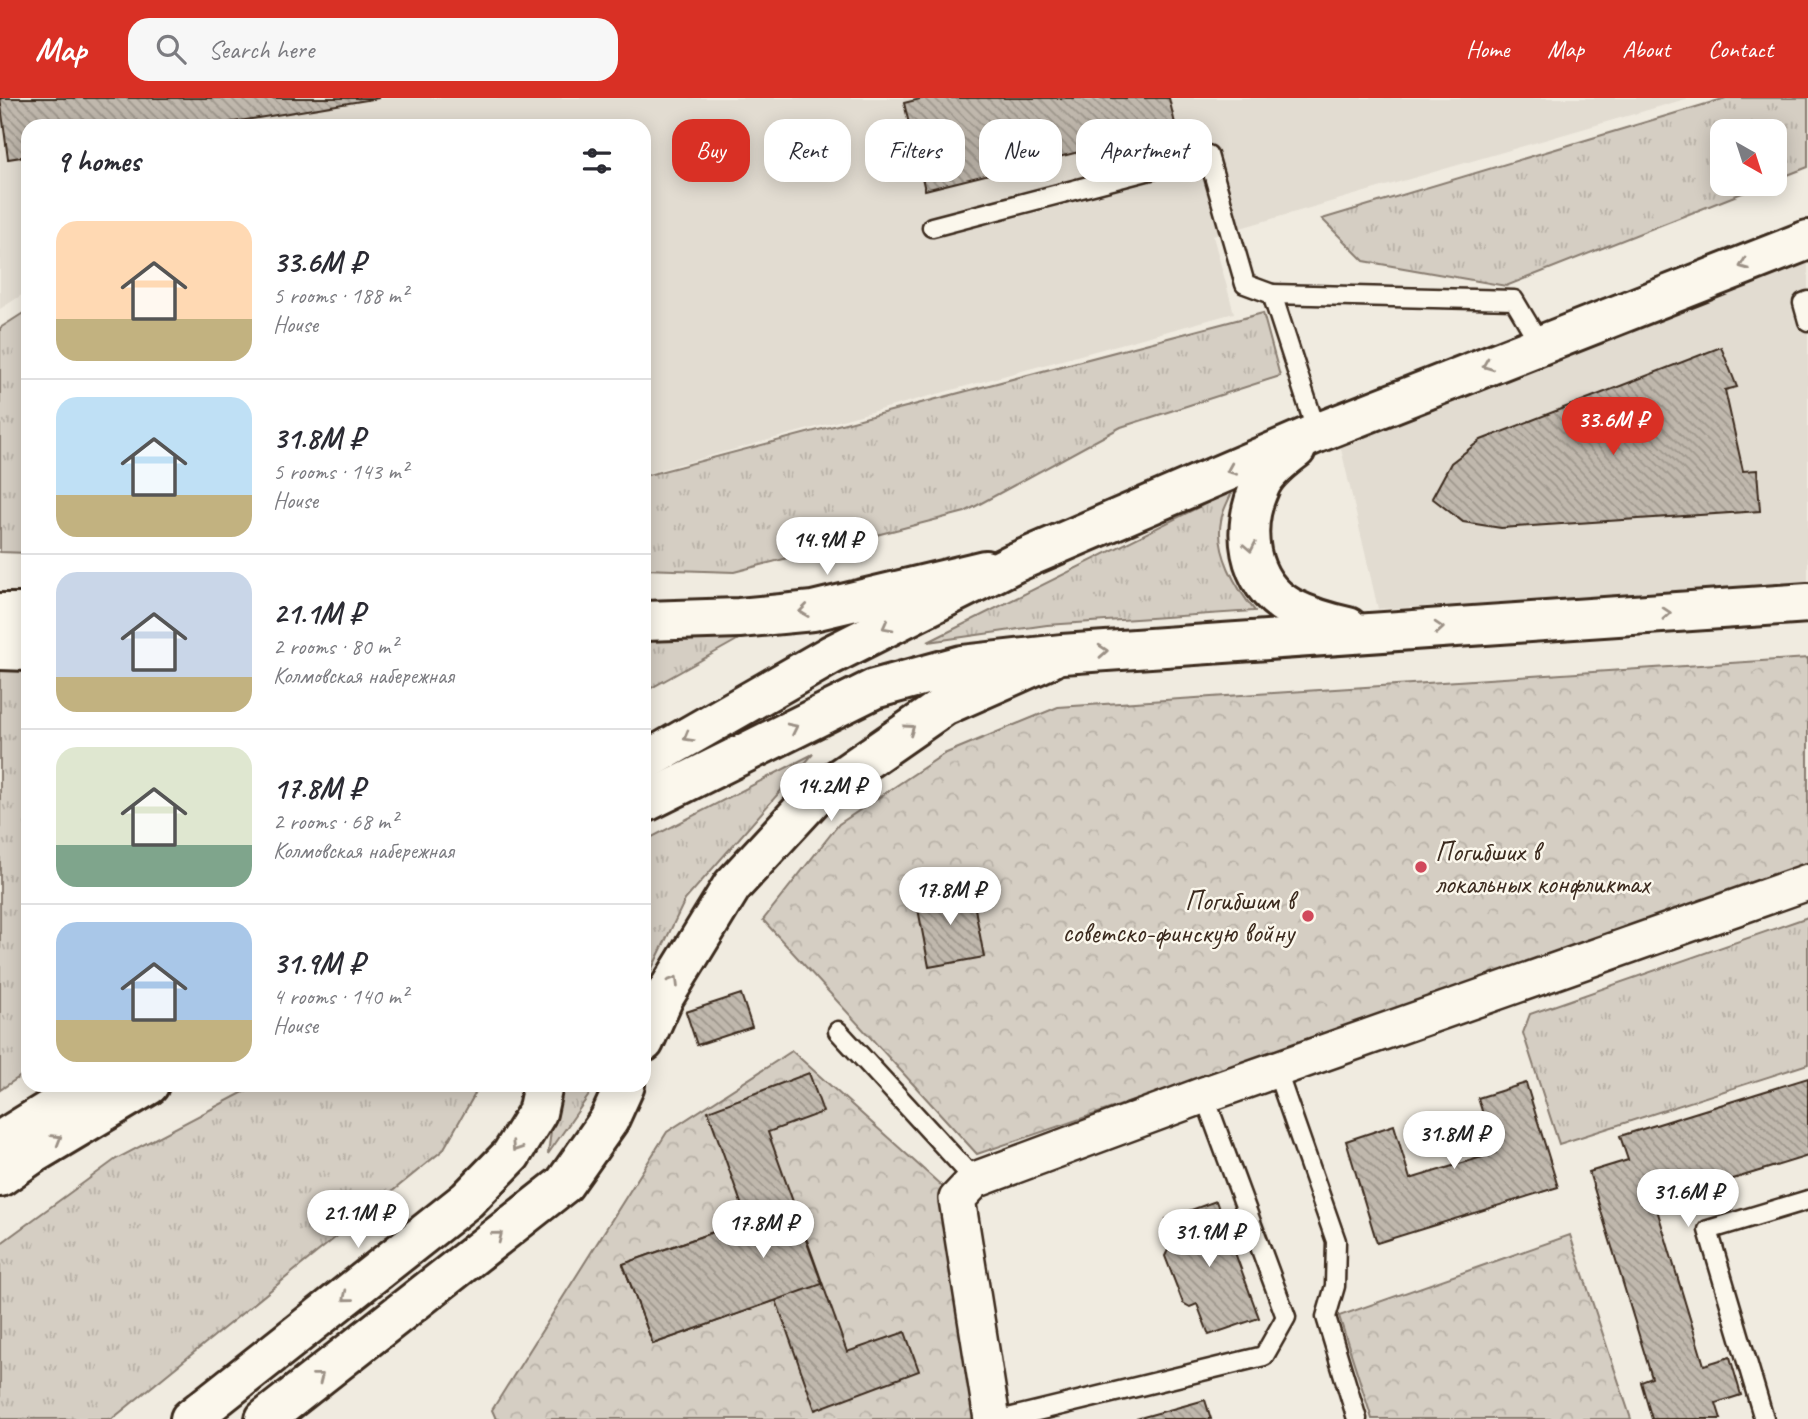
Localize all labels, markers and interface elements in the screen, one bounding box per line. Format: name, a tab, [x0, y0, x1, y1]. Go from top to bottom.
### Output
search box	[128, 18, 618, 81]
text: Map	[35, 28, 86, 70]
icon: search	[152, 30, 190, 68]
text: Search here	[208, 33, 314, 66]
text: Home	[1466, 34, 1509, 64]
text: Map	[1547, 34, 1584, 64]
text: About	[1622, 34, 1670, 64]
text: Contact	[1708, 34, 1773, 64]
chip: Buy	[672, 119, 750, 182]
chip: Rent	[764, 119, 851, 182]
chip: Filters	[865, 119, 965, 182]
chip: New	[979, 119, 1062, 182]
chip: Apartment	[1076, 119, 1212, 182]
north arrow	[1710, 119, 1787, 196]
map controls	[1710, 119, 1787, 196]
text: 9 homes	[56, 142, 140, 180]
icon: filters	[578, 142, 616, 180]
text: 33.6M ₽	[273, 243, 365, 281]
icon: home	[112, 249, 196, 333]
one-way arrow	[1739, 256, 1751, 270]
text: 5 rooms · 188 m²	[273, 281, 408, 310]
text: House	[273, 310, 318, 339]
one-way arrow	[1481, 357, 1493, 371]
pin: 33.6M ₽	[1548, 398, 1678, 457]
text: 33.6M ₽	[1578, 405, 1648, 434]
text: 31.8M ₽	[273, 419, 364, 457]
icon: home	[112, 425, 196, 509]
text: 5 rooms · 143 m²	[273, 457, 408, 486]
one-way arrow	[1226, 461, 1238, 475]
text: House	[273, 486, 318, 515]
pin: 14.9M ₽	[762, 518, 892, 577]
text: 14.9M ₽	[792, 525, 862, 554]
one-way arrow	[1242, 541, 1257, 553]
text: 21.1M ₽	[273, 594, 364, 632]
icon: home	[112, 600, 196, 684]
one-way arrow	[798, 604, 810, 619]
one-way arrow	[1661, 605, 1672, 620]
one-way arrow	[882, 618, 894, 631]
one-way arrow	[1434, 621, 1445, 636]
text: 2 rooms · 80 m²	[273, 632, 397, 661]
one-way arrow	[1098, 644, 1109, 659]
text: Колмовская набережная	[273, 661, 454, 690]
one-way arrow	[786, 723, 798, 737]
one-way arrow	[902, 725, 915, 737]
one-way arrow	[683, 729, 696, 742]
pin: 14.2M ₽	[766, 764, 896, 823]
text: 17.8M ₽	[273, 769, 364, 807]
text: 14.2M ₽	[796, 771, 866, 800]
icon: home	[112, 775, 196, 859]
text: 2 rooms · 68 m²	[273, 807, 397, 836]
place label: Погибших в локальных конфликтах	[1435, 834, 1652, 901]
text: Колмовская набережная	[273, 836, 454, 865]
marker: Погибших в локальных конфликтах	[1413, 859, 1429, 875]
pin: 17.8M ₽	[885, 868, 1015, 927]
text: 17.8M ₽	[915, 875, 985, 904]
place label: Погибшим в советско-финскую войну	[1062, 883, 1299, 950]
marker: Погибшим в советско-финскую войну	[1300, 908, 1316, 924]
text: 31.9M ₽	[273, 944, 364, 982]
icon: home	[112, 950, 196, 1034]
one-way arrow	[666, 976, 679, 989]
text: 4 rooms · 140 m²	[273, 982, 408, 1011]
text: House	[273, 1011, 318, 1040]
pin: 31.8M ₽	[1389, 1112, 1519, 1171]
text: 31.8M ₽	[1419, 1119, 1489, 1148]
one-way arrow	[49, 1134, 62, 1147]
one-way arrow	[511, 1139, 524, 1152]
pin: 31.6M ₽	[1623, 1170, 1753, 1229]
text: 31.6M ₽	[1653, 1177, 1723, 1206]
pin: 21.1M ₽	[293, 1190, 423, 1250]
text: 21.1M ₽	[323, 1198, 393, 1227]
pin: 17.8M ₽	[698, 1200, 828, 1260]
text: 17.8M ₽	[728, 1208, 798, 1237]
pin: 31.9M ₽	[1144, 1210, 1274, 1269]
text: 31.9M ₽	[1174, 1217, 1244, 1246]
one-way arrow	[490, 1232, 503, 1245]
one-way arrow	[342, 1289, 354, 1302]
one-way arrow	[312, 1373, 324, 1386]

